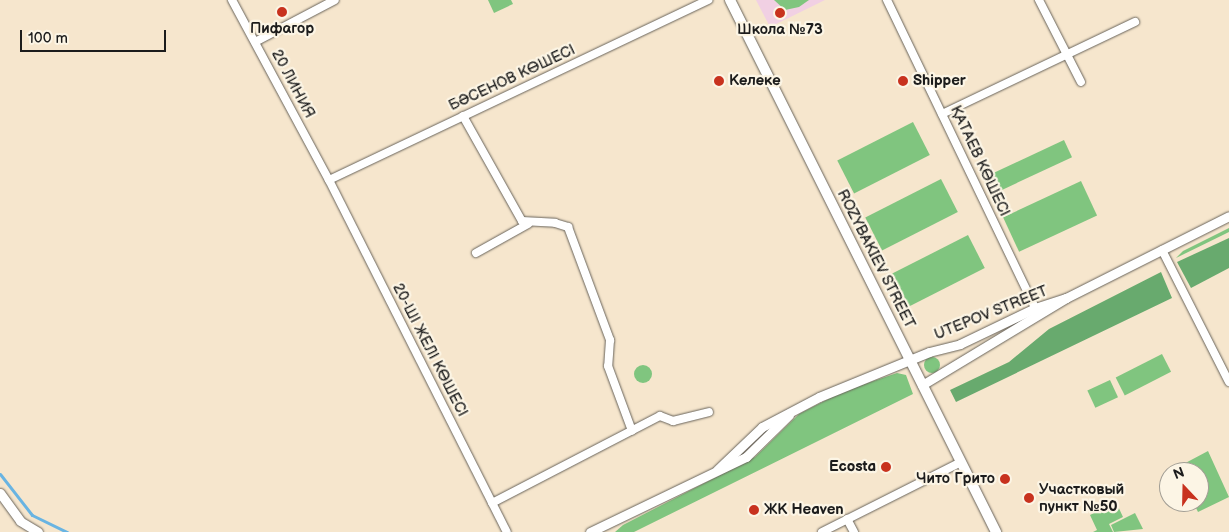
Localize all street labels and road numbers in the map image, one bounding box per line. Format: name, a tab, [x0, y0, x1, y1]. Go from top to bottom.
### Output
street label: БӘСЕНОВ КӨШЕСІ	[446, 41, 578, 115]
street label: 20 ЛИНИЯ	[267, 47, 319, 121]
street label: ҚАТАЕВ КӨШЕСІ	[946, 103, 1014, 219]
street label: ROZYBAKIEV STREET	[833, 186, 919, 332]
street label: 20-ШІ ЖЕЛІ КӨШЕСІ	[389, 280, 471, 420]
street label: UTEPOV STREET	[932, 282, 1050, 344]

